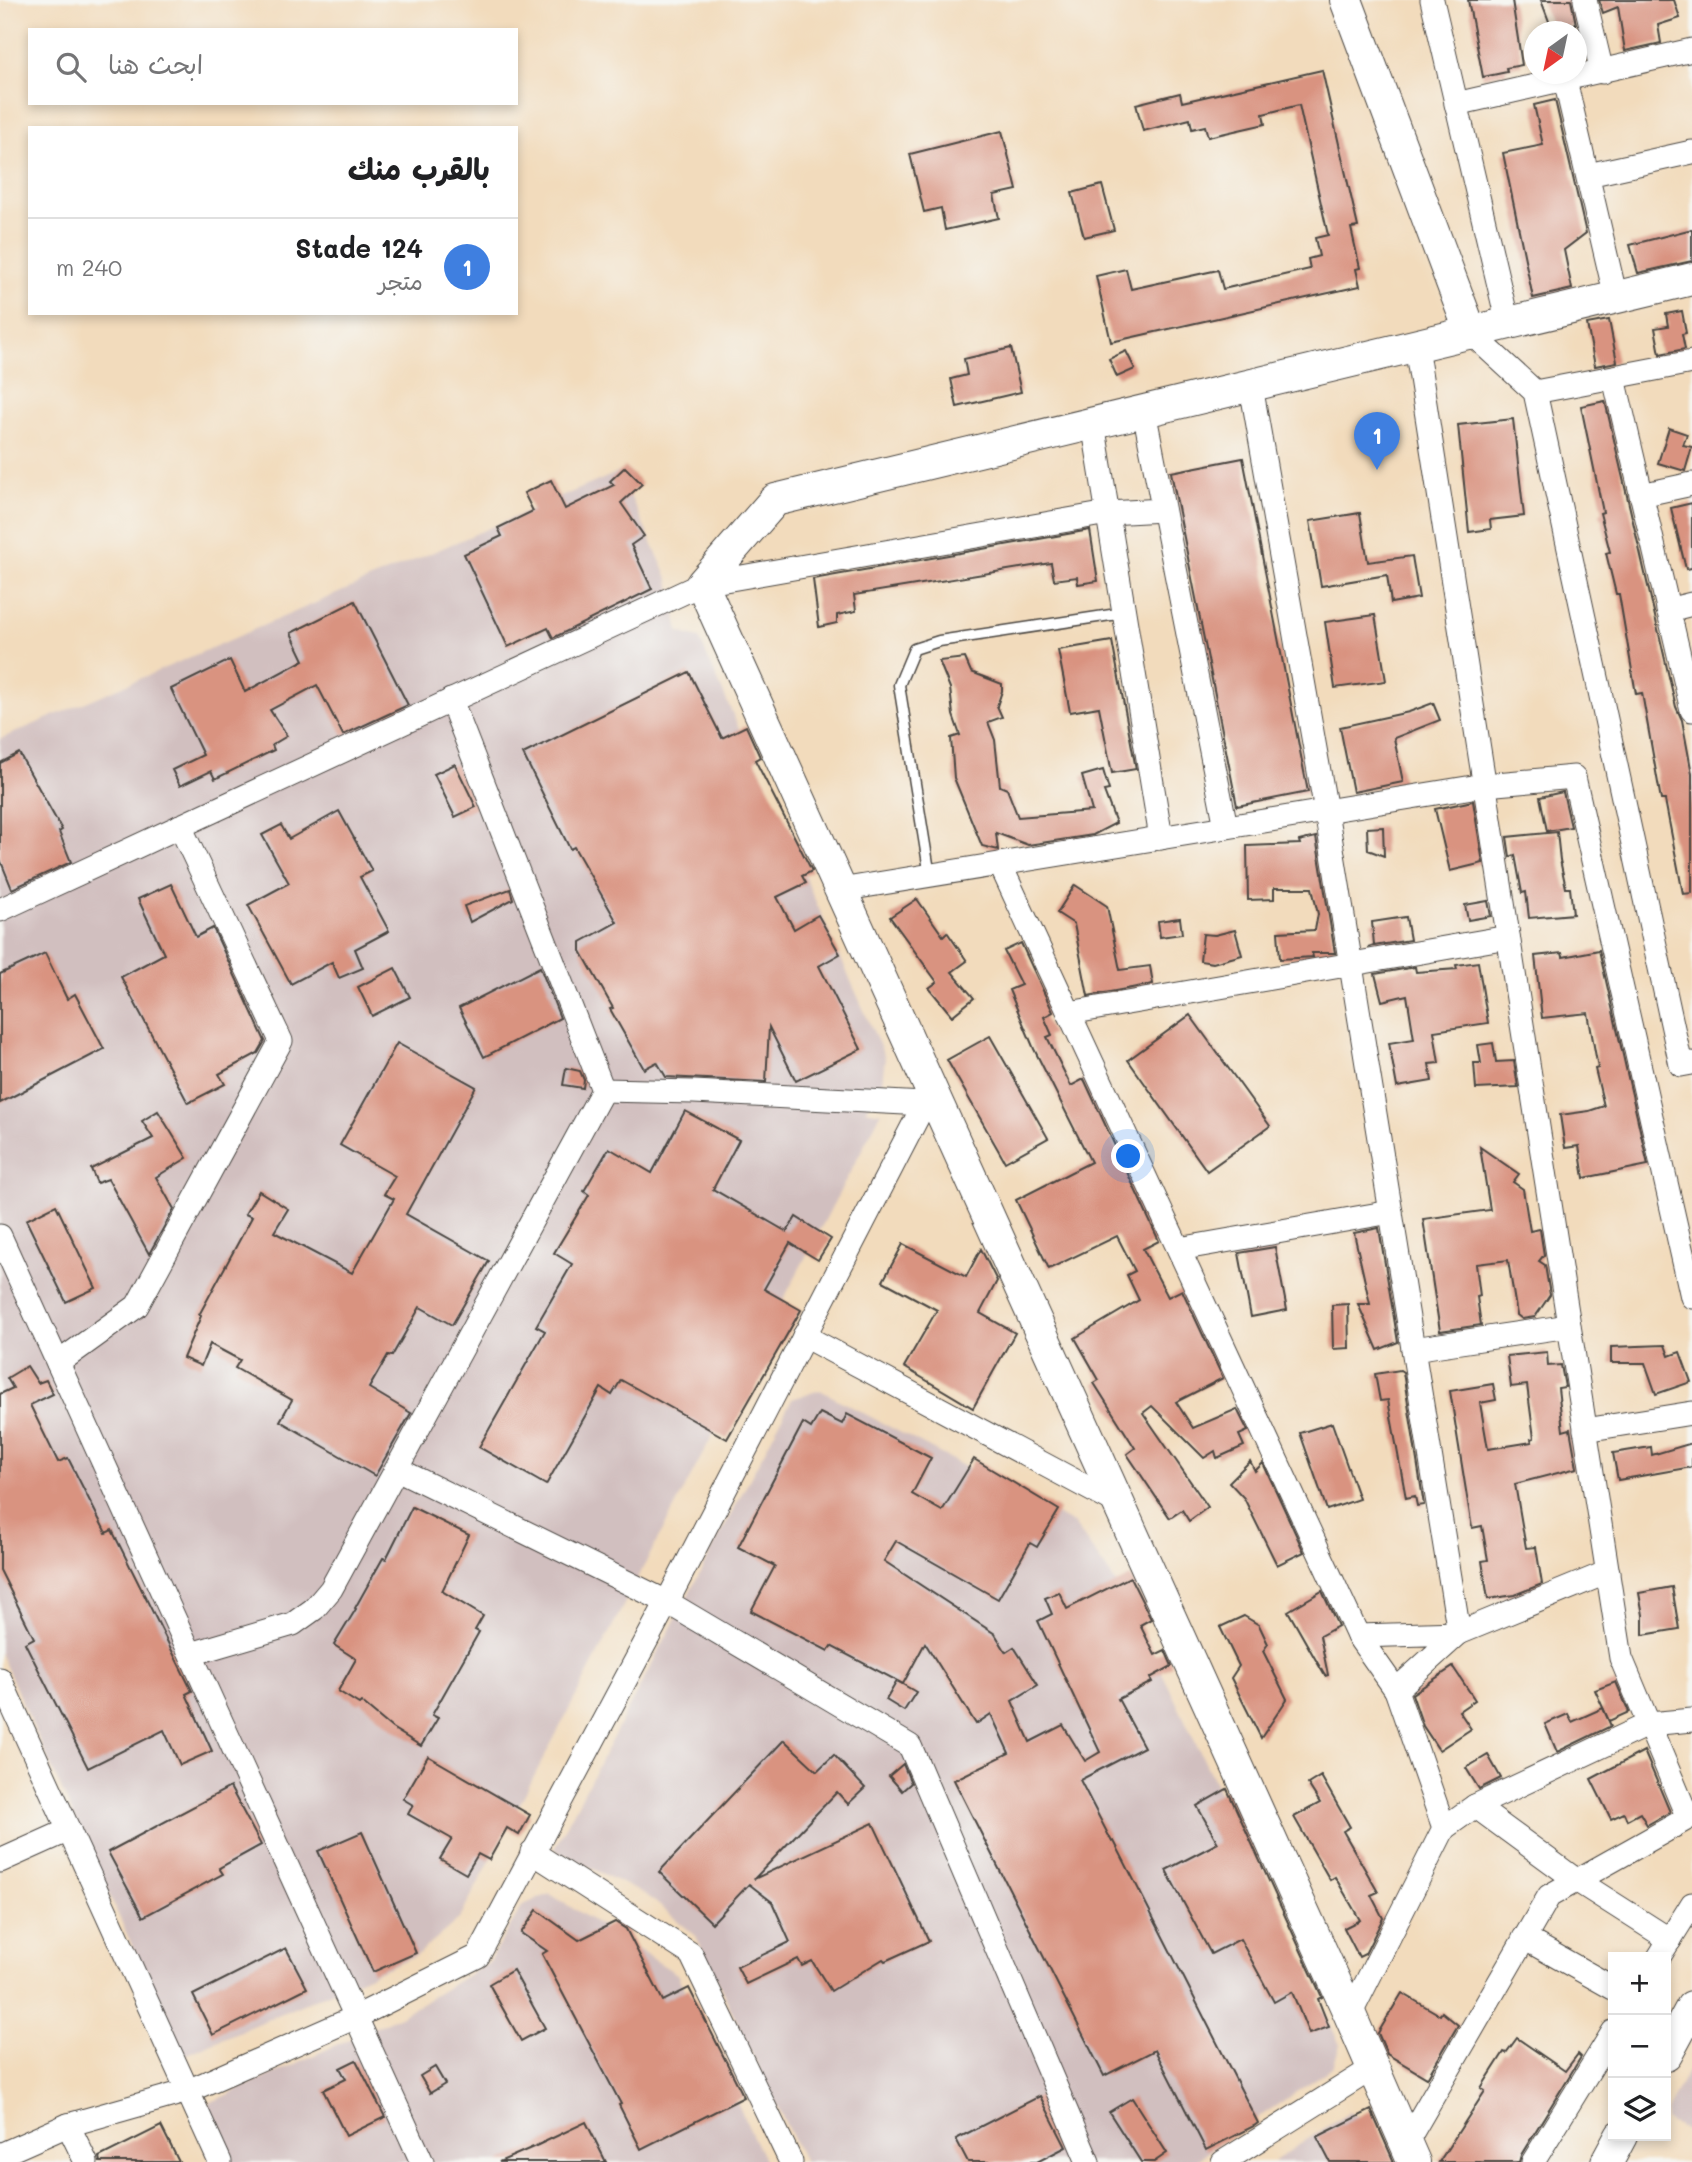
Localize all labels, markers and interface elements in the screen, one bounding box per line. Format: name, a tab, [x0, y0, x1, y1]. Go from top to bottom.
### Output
north arrow	[1524, 21, 1587, 84]
search box	[28, 28, 518, 105]
text: ابحث هنا	[108, 47, 203, 81]
icon: search	[52, 48, 90, 86]
text: بالقرب منك	[348, 148, 490, 188]
text: Stade 124	[295, 231, 423, 265]
text: 240 m	[56, 252, 122, 282]
text: 1	[462, 252, 472, 282]
text: متجر	[378, 266, 423, 296]
pin: 1	[1354, 412, 1400, 470]
your location	[1111, 1139, 1145, 1173]
map controls	[1608, 1952, 1671, 2141]
button: +	[1608, 1952, 1671, 2015]
button: −	[1608, 2015, 1671, 2078]
button: layers	[1608, 2078, 1671, 2141]

